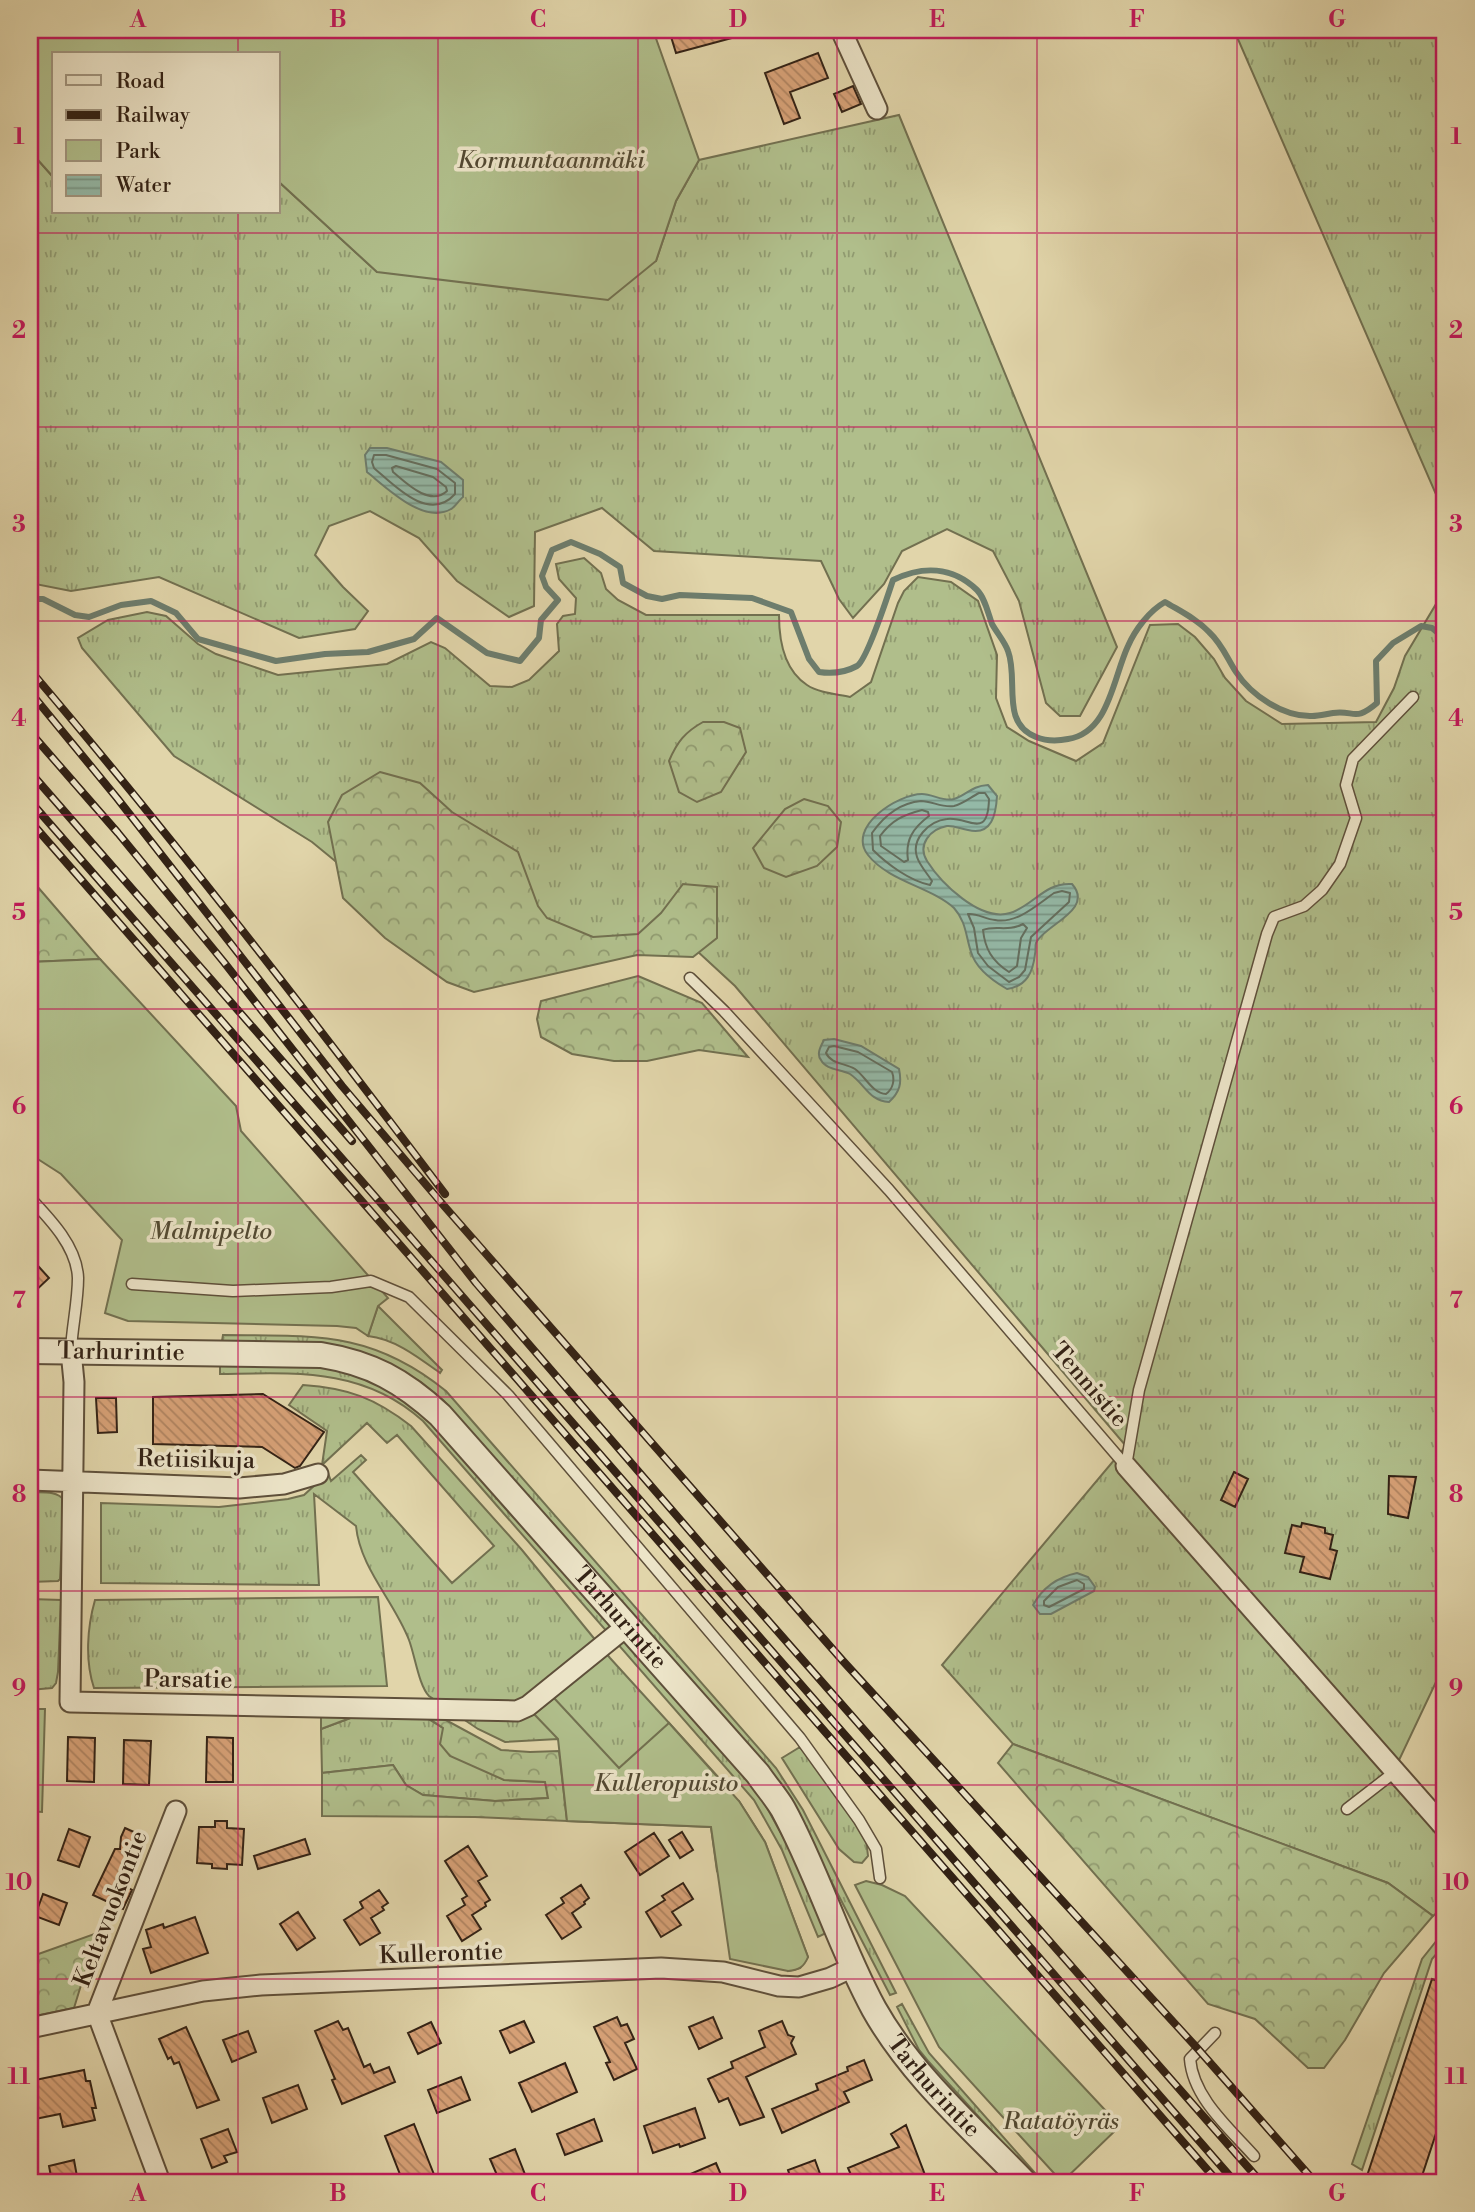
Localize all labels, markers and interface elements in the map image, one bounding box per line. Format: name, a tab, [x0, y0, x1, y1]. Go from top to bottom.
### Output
text: A	[129, 6, 147, 34]
text: B	[329, 6, 347, 34]
text: C	[530, 6, 546, 34]
text: D	[729, 6, 747, 34]
text: E	[929, 6, 945, 34]
text: F	[1129, 6, 1145, 34]
text: G	[1328, 6, 1346, 34]
legend	[52, 52, 280, 214]
text: Road	[116, 69, 165, 95]
text: Railway	[116, 103, 191, 129]
text: 1	[13, 123, 25, 151]
text: 1	[1450, 123, 1462, 151]
text: Park	[116, 139, 161, 165]
park label: Kormuntaanmäki	[457, 146, 645, 176]
text: Water	[115, 173, 171, 199]
text: 2	[12, 317, 26, 345]
text: 2	[1449, 317, 1463, 345]
text: 3	[12, 511, 26, 539]
text: 3	[1449, 511, 1463, 539]
text: 4	[11, 705, 27, 733]
text: 4	[1448, 705, 1464, 733]
text: 5	[12, 899, 26, 927]
text: 5	[1449, 899, 1463, 927]
text: 6	[12, 1093, 26, 1121]
text: 6	[1449, 1093, 1463, 1121]
park label: Malmipelto	[150, 1217, 272, 1247]
text: 7	[12, 1287, 26, 1315]
text: 7	[1449, 1287, 1463, 1315]
street label: Tarhurintie	[57, 1336, 185, 1368]
street label: Tennistie	[1044, 1336, 1134, 1434]
street label: Retiisikuja	[137, 1444, 256, 1476]
text: 8	[12, 1481, 26, 1509]
text: 8	[1449, 1481, 1463, 1509]
street label: Tarhurintie	[567, 1561, 673, 1676]
street label: Parsatie	[143, 1664, 233, 1696]
text: 9	[12, 1675, 26, 1703]
text: 9	[1449, 1675, 1463, 1703]
park label: Kulleropuisto	[594, 1769, 738, 1799]
street label: Keltavuokontie	[67, 1827, 155, 1991]
text: 10	[5, 1869, 33, 1897]
text: 10	[1442, 1869, 1470, 1897]
street label: Kullerontie	[378, 1937, 504, 1971]
street label: Tarhurintie	[880, 2029, 987, 2144]
text: 11	[8, 2063, 30, 2091]
text: 11	[1445, 2063, 1467, 2091]
park label: Ratatöyräs	[1002, 2107, 1119, 2137]
text: A	[129, 2180, 147, 2208]
text: B	[329, 2180, 347, 2208]
text: C	[530, 2180, 546, 2208]
text: D	[729, 2180, 747, 2208]
text: E	[929, 2180, 945, 2208]
text: F	[1129, 2180, 1145, 2208]
text: G	[1328, 2180, 1346, 2208]

